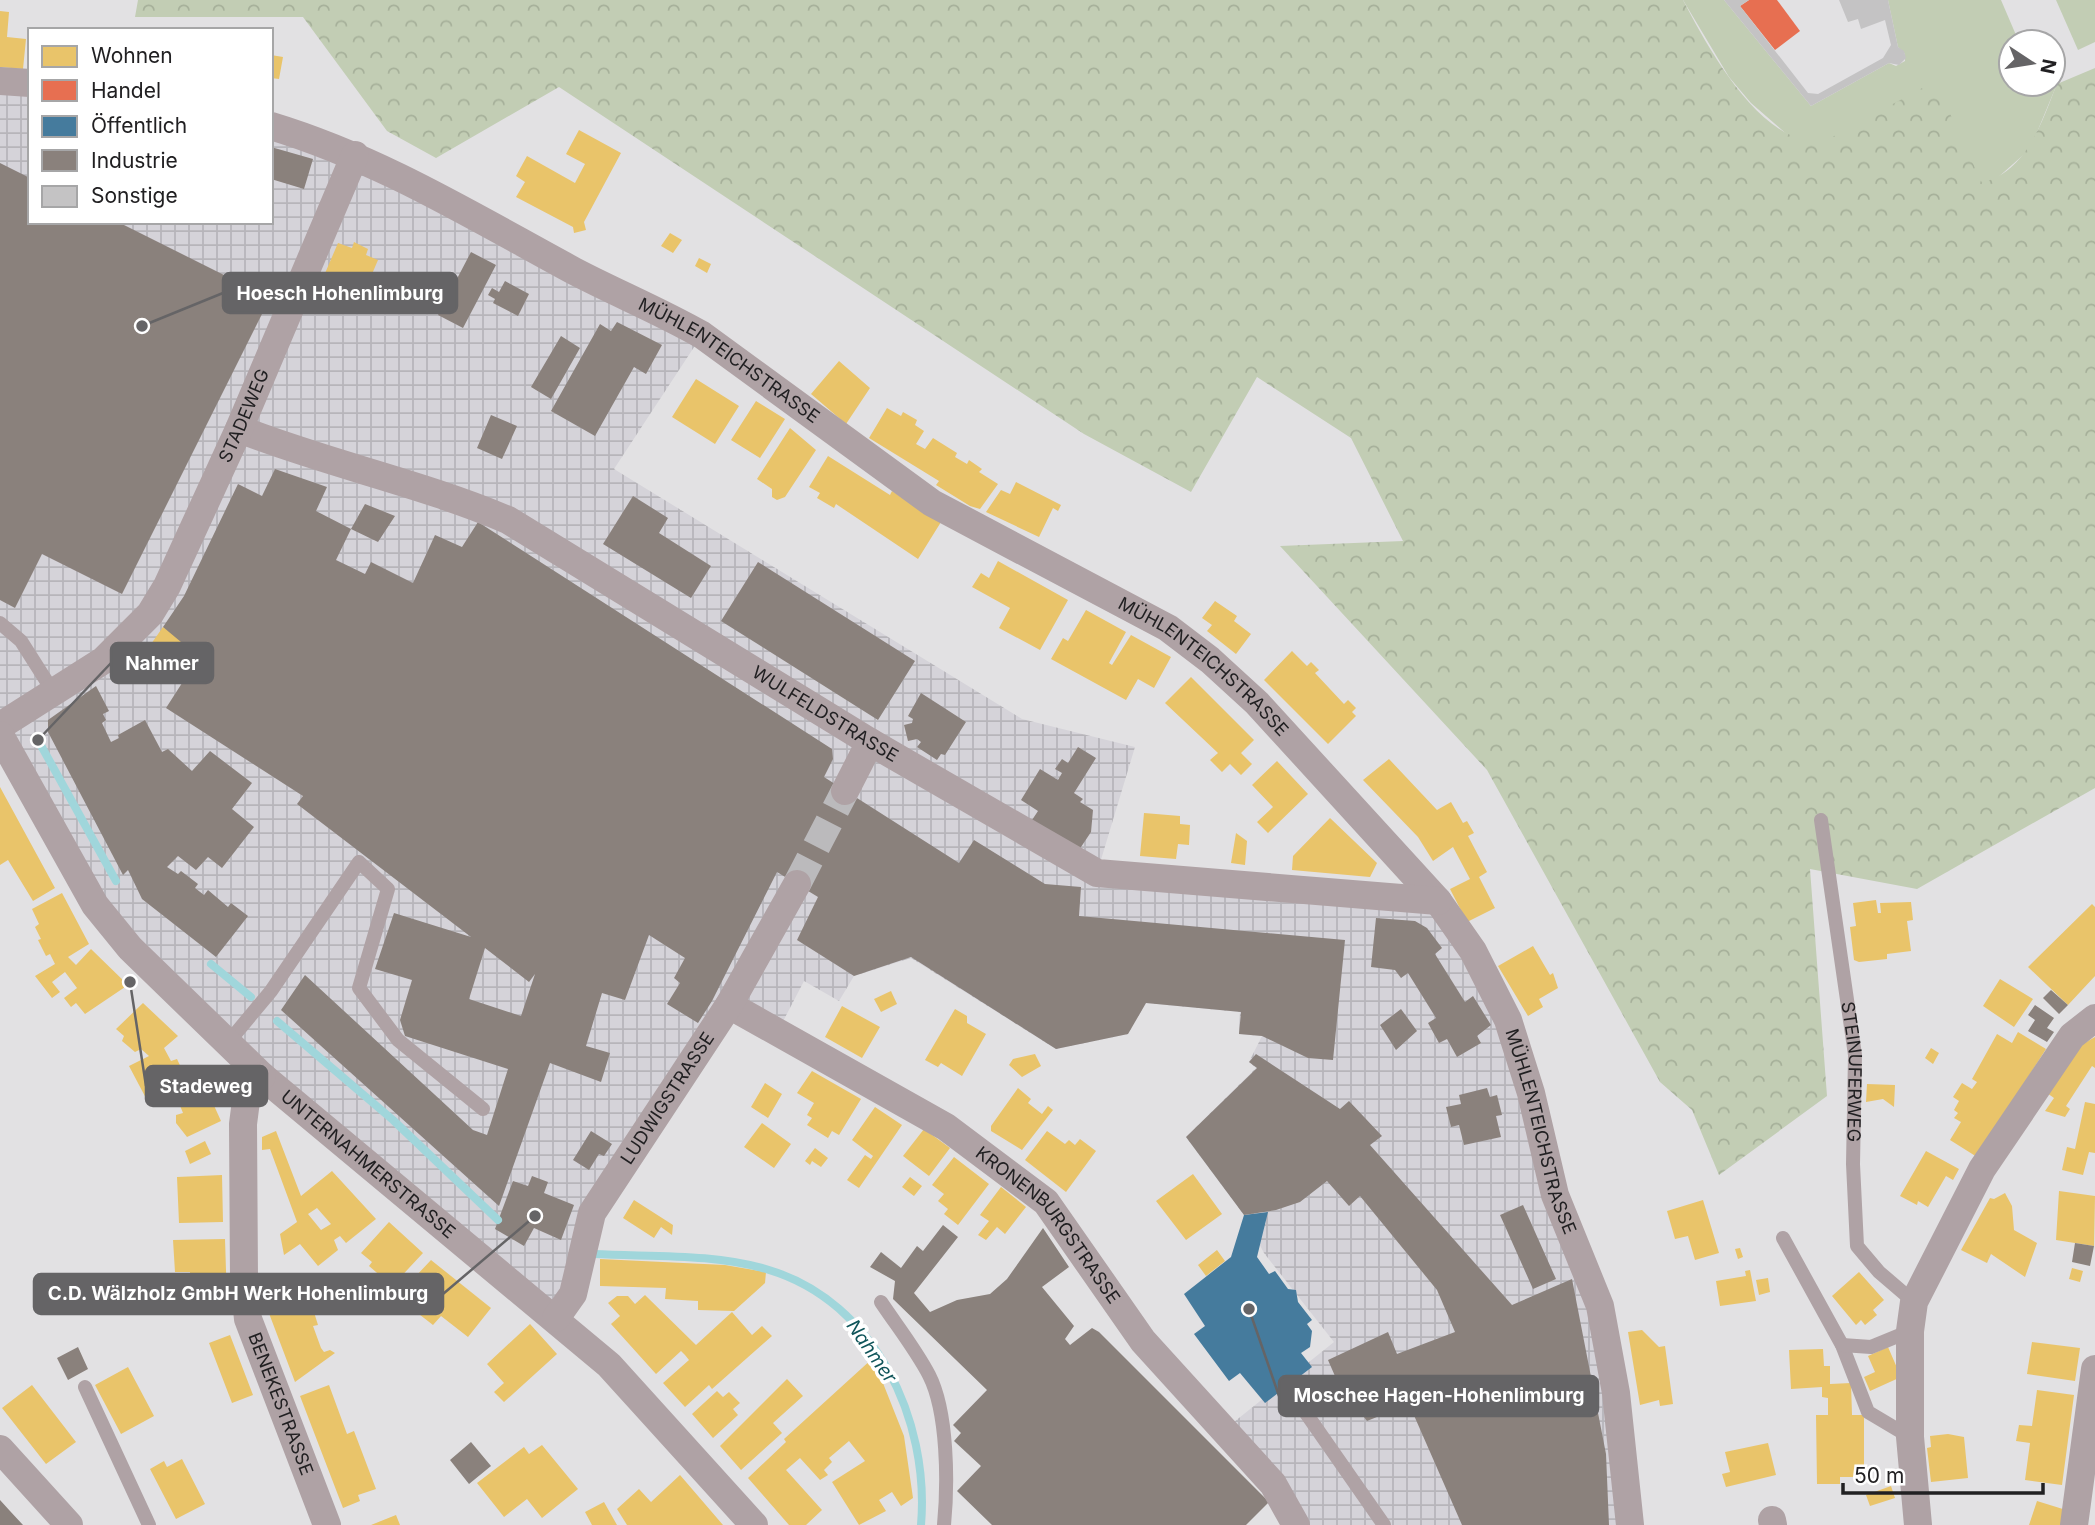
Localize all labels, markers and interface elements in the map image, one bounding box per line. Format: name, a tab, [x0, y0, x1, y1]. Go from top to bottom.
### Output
legend	[28, 28, 273, 224]
north arrow	[1997, 28, 2067, 98]
text: Wohnen	[91, 43, 173, 68]
text: N	[2035, 57, 2061, 76]
text: Handel	[91, 78, 161, 103]
text: Öffentlich	[91, 113, 187, 138]
text: Industrie	[91, 148, 178, 173]
text: Sonstige	[91, 183, 178, 208]
callout: Hoesch Hohenlimburg	[223, 273, 457, 313]
text: Hoesch Hohenlimburg	[237, 282, 443, 305]
street label: MÜHLENTEICHSTRASSE	[635, 293, 824, 427]
street label: STADEWEG	[214, 366, 273, 466]
street label: MÜHLENTEICHSTRASSE	[1115, 593, 1293, 740]
callout: Nahmer	[111, 643, 213, 683]
text: Nahmer	[125, 652, 199, 675]
street label: WULFELDSTRASSE	[749, 661, 902, 766]
street label: STEINUFERWEG	[1837, 1000, 1866, 1142]
street label: MÜHLENTEICHSTRASSE	[1501, 1026, 1581, 1237]
street label: LUDWIGSTRASSE	[616, 1028, 718, 1168]
callout: Stadeweg	[146, 1066, 267, 1106]
text: Stadeweg	[160, 1075, 252, 1098]
street label: UNTERNAHMERSTRASSE	[277, 1085, 460, 1242]
street label: KRONENBURGSTRASSE	[972, 1142, 1125, 1307]
callout: C.D. Wälzholz GmbH Werk Hohenlimburg	[34, 1274, 443, 1314]
text: C.D. Wälzholz GmbH Werk Hohenlimburg	[48, 1282, 428, 1305]
water label: Nahmer	[842, 1315, 902, 1388]
street label: BENEKESTRASSE	[244, 1329, 318, 1478]
callout: Moschee Hagen-Hohenlimburg	[1279, 1376, 1598, 1416]
text: Moschee Hagen-Hohenlimburg	[1294, 1384, 1584, 1407]
scale bar	[1843, 1452, 2042, 1496]
text: 50 m	[1854, 1463, 1904, 1488]

